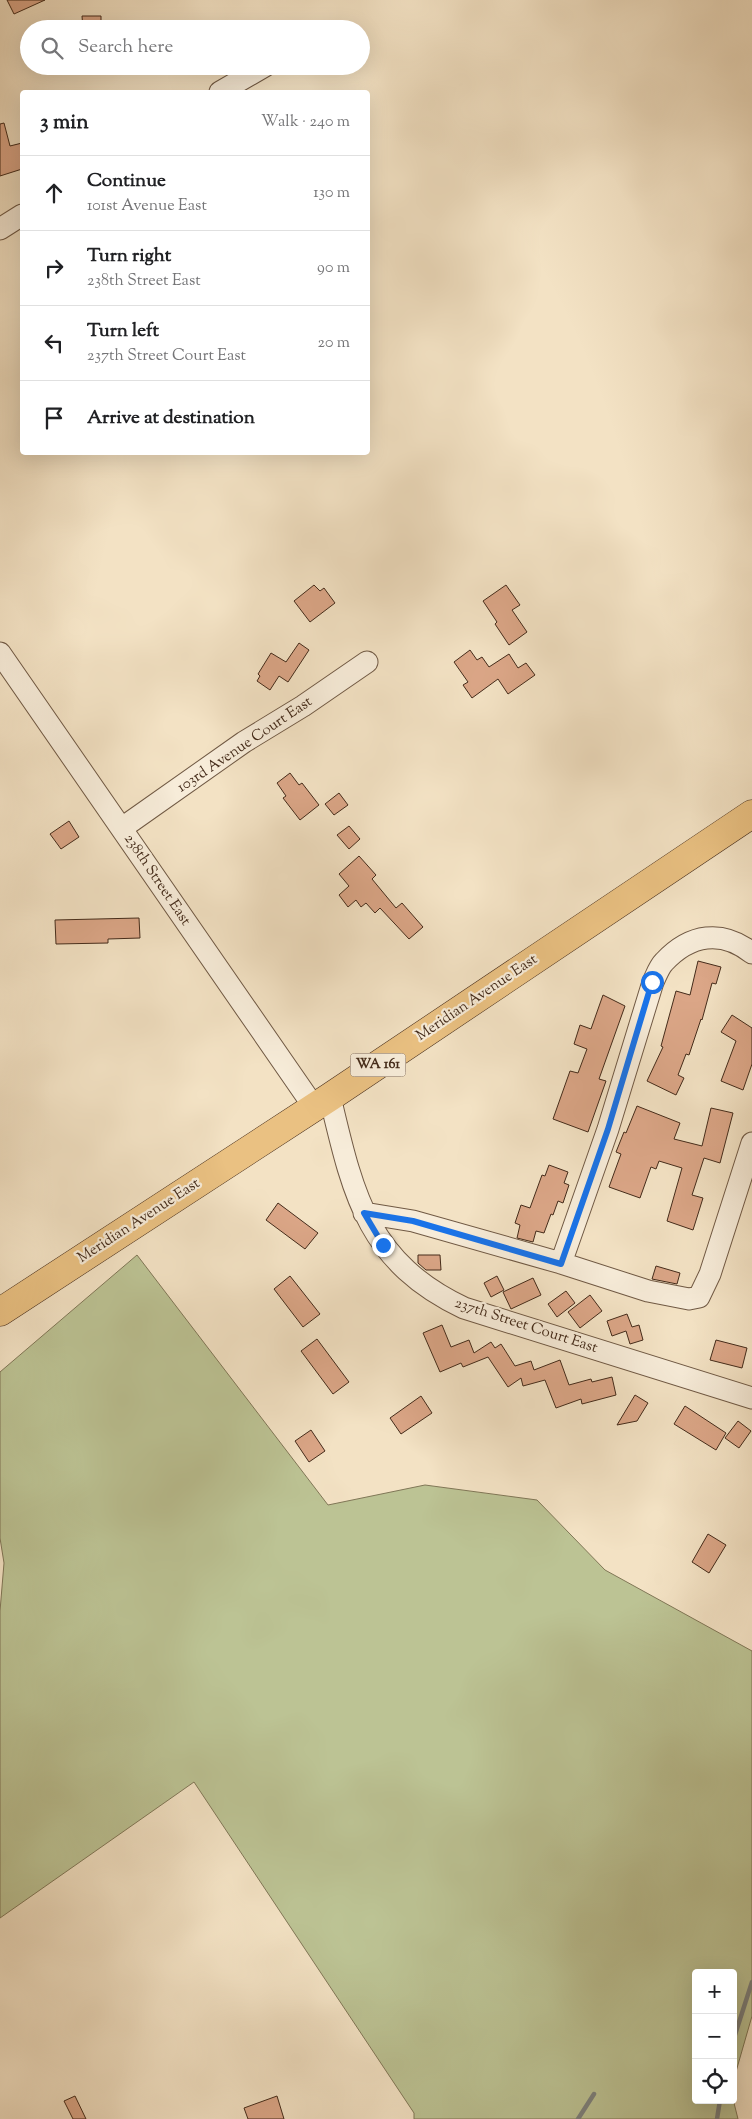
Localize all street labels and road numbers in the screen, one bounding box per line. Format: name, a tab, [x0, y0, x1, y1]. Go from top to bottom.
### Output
street label: 103rd Avenue Court East	[173, 692, 317, 798]
street label: 238th Street East	[118, 830, 196, 930]
street label: Meridian Avenue East	[412, 949, 542, 1047]
road number: WA 161	[350, 1054, 406, 1076]
street label: Meridian Avenue East	[74, 1173, 204, 1269]
street label: 237th Street Court East	[452, 1293, 600, 1359]

